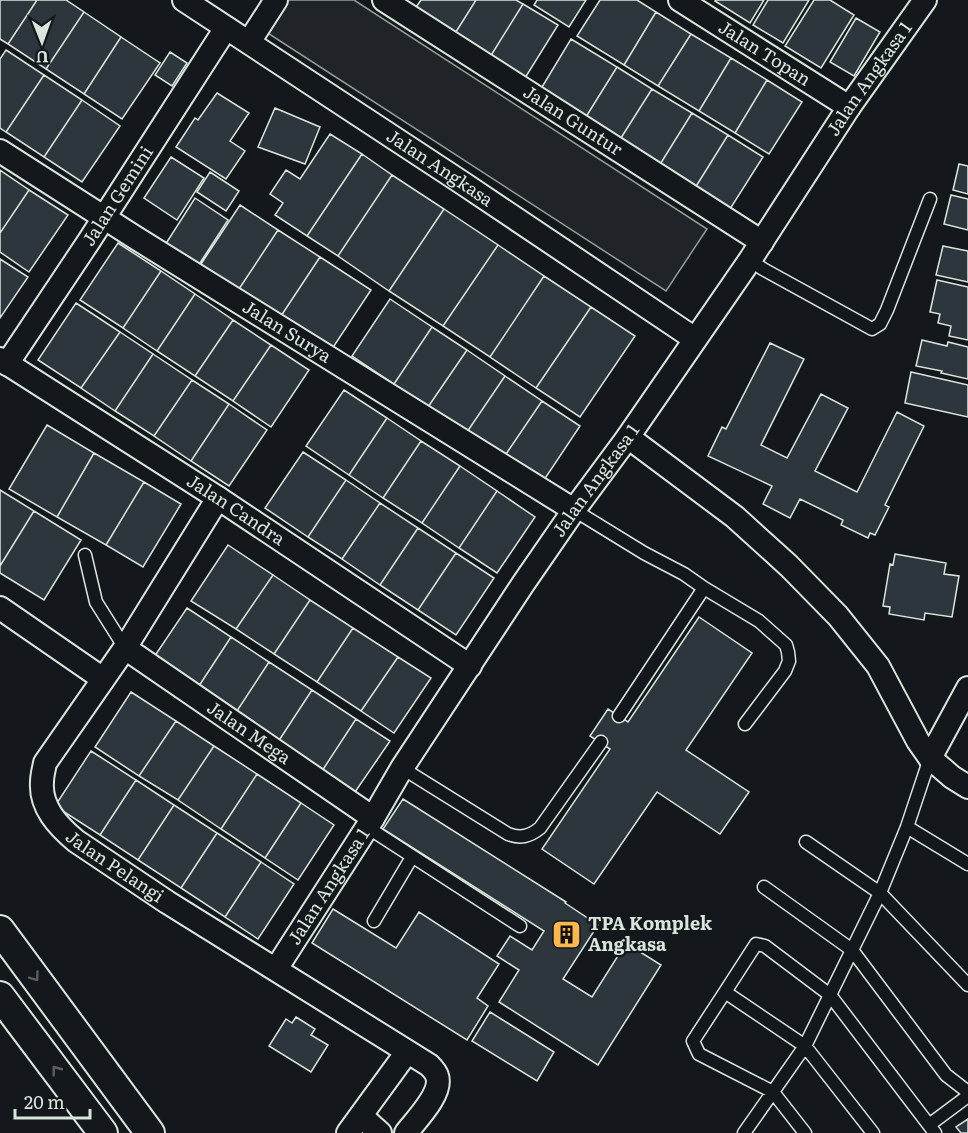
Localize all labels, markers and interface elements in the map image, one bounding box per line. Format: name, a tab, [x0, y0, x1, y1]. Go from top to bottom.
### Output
north arrow	[12, 12, 72, 72]
street label: Jalan Topan	[714, 13, 817, 92]
street label: Jalan Angkasa 1	[819, 15, 918, 141]
text: U	[35, 46, 49, 70]
street label: Jalan Guntur	[518, 78, 629, 162]
street label: Jalan Angkasa	[382, 122, 500, 212]
street label: Jalan Gemini	[74, 140, 159, 251]
street label: Jalan Surya	[238, 292, 338, 369]
street label: Jalan Angkasa 1	[544, 418, 645, 542]
street label: Jalan Candra	[182, 467, 291, 551]
street label: Jalan Mega	[202, 693, 297, 770]
street label: Jalan Angkasa 1	[280, 822, 375, 949]
street label: Jalan Pelangi	[60, 823, 170, 908]
place label: TPA Komplek Angkasa	[588, 909, 713, 957]
building icon: TPA Komplek Angkasa	[551, 918, 583, 950]
one-way arrow	[28, 970, 39, 981]
one-way arrow	[52, 1065, 63, 1076]
scale bar	[15, 1082, 90, 1120]
text: 20 m	[24, 1088, 65, 1115]

